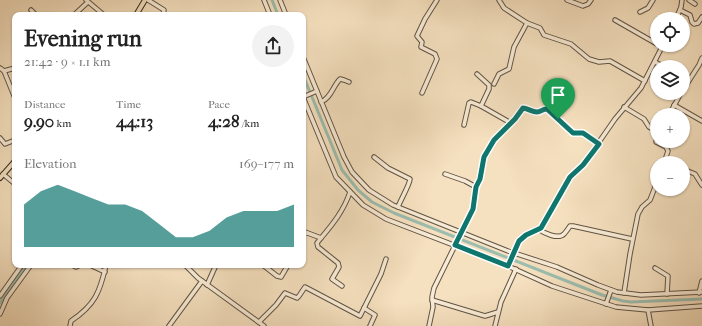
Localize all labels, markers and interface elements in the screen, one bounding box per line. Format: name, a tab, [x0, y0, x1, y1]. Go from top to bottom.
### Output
map controls	[650, 12, 690, 196]
button: locate	[650, 12, 690, 52]
button: share	[252, 25, 294, 67]
text: Evening run	[24, 26, 142, 52]
text: 21:42 · 9 × 1.1 km	[24, 54, 111, 69]
button: layers	[650, 60, 690, 100]
pin	[541, 78, 575, 119]
icon: arrive	[547, 84, 569, 106]
text: Distance	[24, 98, 65, 111]
text: Time	[116, 98, 141, 111]
text: Pace	[208, 98, 230, 111]
button: +	[650, 108, 690, 148]
text: 9.90	[24, 111, 54, 131]
text: 44:13	[116, 111, 153, 131]
text: 4:28	[208, 111, 239, 131]
text: km	[54, 117, 71, 130]
text: /km	[239, 117, 259, 130]
text: Elevation	[24, 156, 77, 171]
text: 169–177 m	[239, 156, 294, 171]
button: −	[650, 156, 690, 196]

